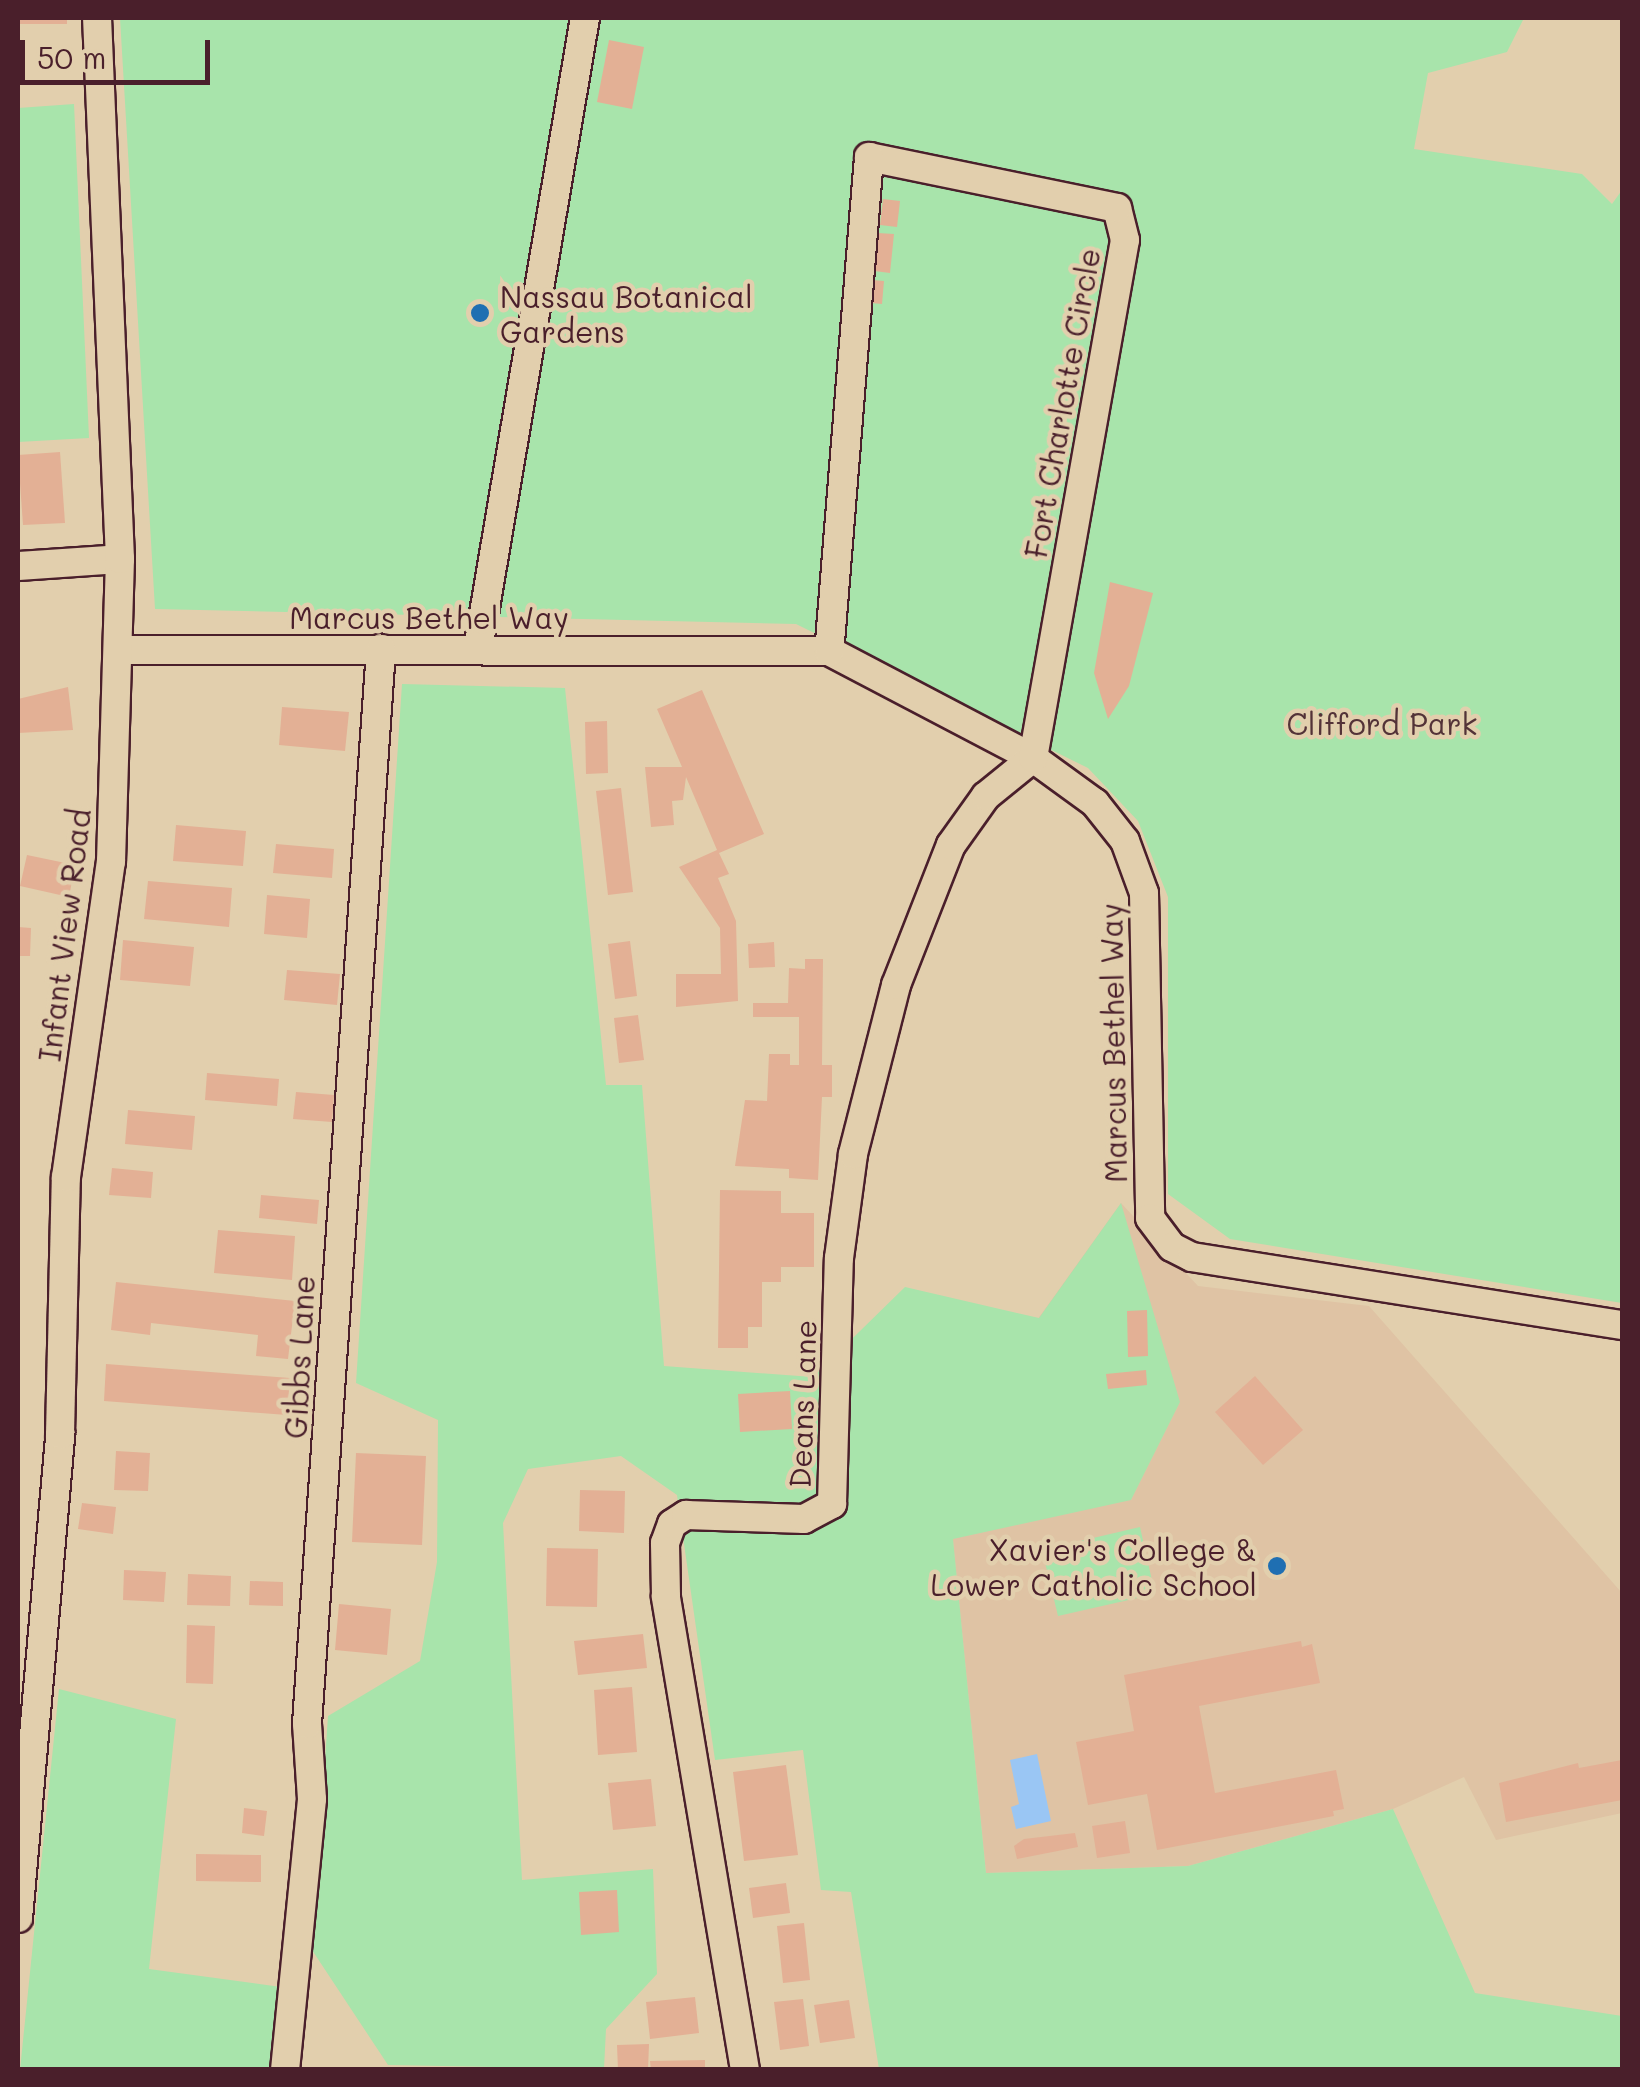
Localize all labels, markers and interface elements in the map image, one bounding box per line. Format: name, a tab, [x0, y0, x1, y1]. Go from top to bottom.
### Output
scale bar	[25, 20, 215, 82]
text: 50 m	[37, 37, 107, 77]
street label: Fort Charlotte Circle	[1017, 245, 1107, 561]
place label: Nassau Botanical Gardens	[500, 278, 753, 348]
marker: Nassau Botanical Gardens	[469, 302, 491, 324]
street label: Marcus Bethel Way	[289, 599, 569, 635]
park label: Clifford Park	[1287, 705, 1477, 741]
street label: Infant View Road	[31, 807, 97, 1063]
street label: Marcus Bethel Way	[1093, 903, 1133, 1183]
street label: Gibbs Lane	[277, 1274, 321, 1440]
street label: Deans Lane	[781, 1319, 823, 1489]
place label: Xavier's College & Lower Catholic School	[930, 1531, 1257, 1602]
marker: Xavier's College & Lower Catholic School	[1266, 1555, 1288, 1577]

